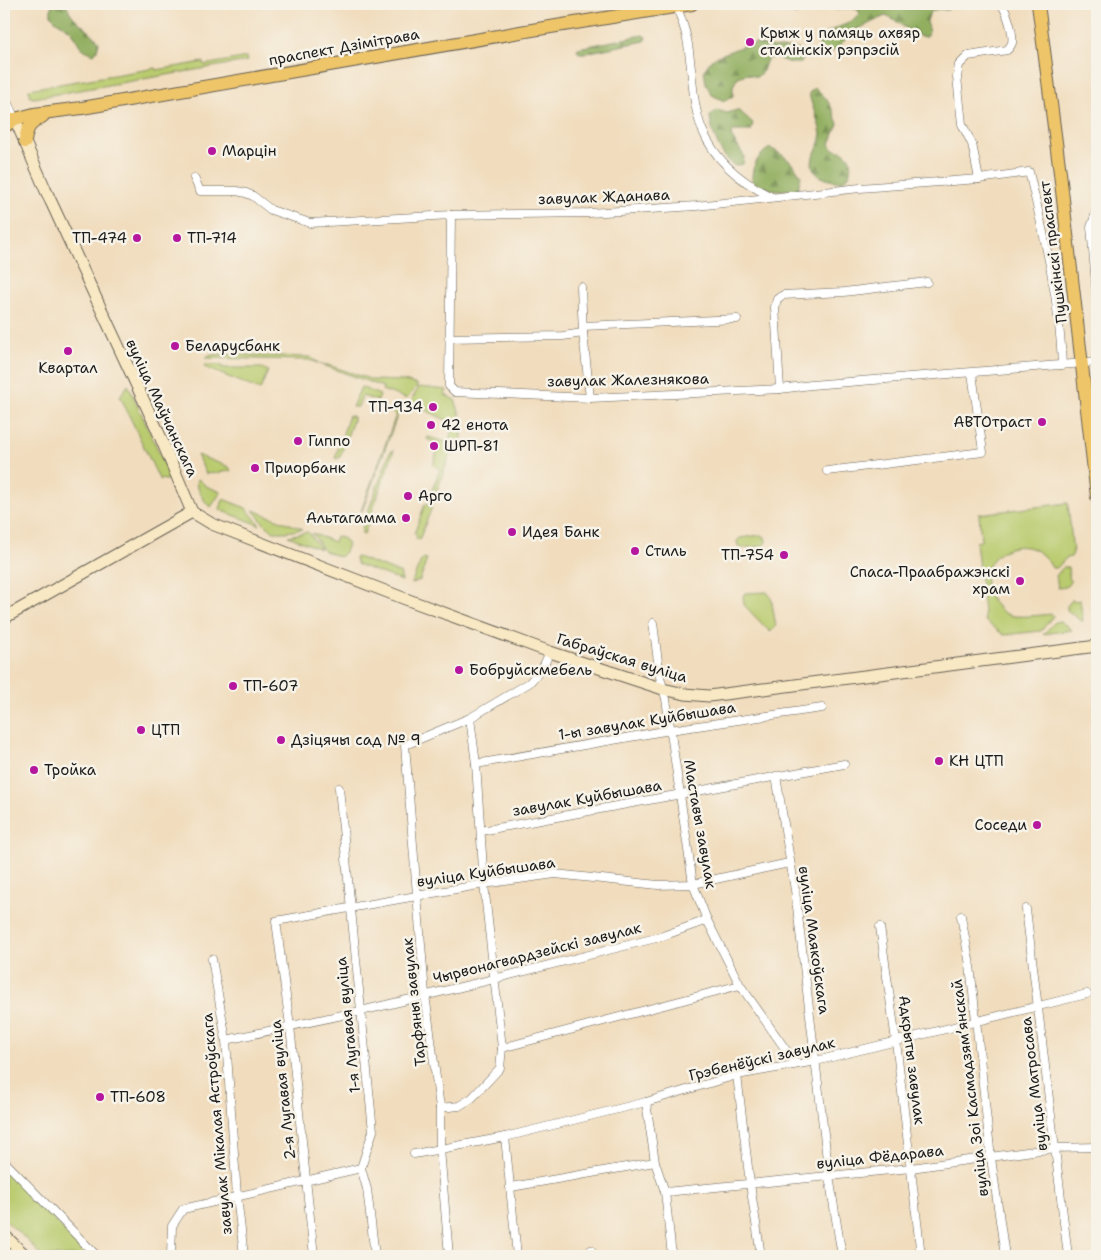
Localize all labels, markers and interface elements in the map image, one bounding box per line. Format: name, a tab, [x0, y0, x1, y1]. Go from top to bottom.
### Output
place label: Крыж у памяць ахвяр сталінскіх рэпрэсій	[760, 23, 920, 60]
street label: праспект Дзімітрава	[267, 24, 422, 70]
marker: Крыж у памяць ахвяр сталінскіх рэпрэсій	[744, 36, 756, 48]
place label: Марцін	[222, 141, 276, 161]
marker: Марцін	[206, 145, 218, 157]
street label: Пушкінскі праспект	[1034, 179, 1072, 324]
street label: завулак Жданава	[538, 185, 671, 209]
place label: ТП-474	[72, 228, 127, 248]
place label: ТП-714	[187, 228, 237, 248]
marker: ТП-474	[131, 232, 143, 244]
marker: ТП-714	[171, 232, 183, 244]
street label: вуліца Маўчанскага	[121, 336, 203, 481]
place label: Беларусбанк	[185, 336, 280, 356]
marker: Беларусбанк	[169, 340, 181, 352]
marker: Квартал	[62, 345, 74, 357]
place label: Квартал	[38, 358, 98, 378]
street label: завулак Жалезнякова	[547, 369, 710, 391]
place label: ТП-934	[368, 397, 423, 417]
marker: ТП-934	[427, 401, 439, 413]
place label: АВТОтраст	[954, 412, 1032, 432]
place label: 42 енота	[441, 415, 509, 435]
marker: АВТОтраст	[1036, 416, 1048, 428]
marker: 42 енота	[425, 419, 437, 431]
place label: Гиппо	[308, 431, 350, 451]
marker: Гиппо	[292, 435, 304, 447]
place label: ШРП-81	[444, 436, 499, 456]
marker: ШРП-81	[428, 440, 440, 452]
place label: Приорбанк	[265, 458, 346, 478]
marker: Приорбанк	[249, 462, 261, 474]
place label: Арго	[418, 486, 452, 506]
marker: Арго	[402, 490, 414, 502]
place label: Альтагамма	[306, 508, 397, 528]
marker: Альтагамма	[400, 512, 412, 524]
place label: Идея Банк	[522, 522, 599, 542]
marker: Идея Банк	[506, 526, 518, 538]
place label: Стиль	[645, 541, 687, 561]
marker: Стиль	[629, 545, 641, 557]
place label: ТП-754	[721, 545, 774, 565]
marker: ТП-754	[778, 549, 790, 561]
place label: Спаса-Праабражэнскі храм	[850, 562, 1010, 599]
marker: Спаса-Праабражэнскі храм	[1014, 575, 1026, 587]
street label: Габраўская вуліца	[554, 629, 690, 688]
place label: Бобруйскмебель	[469, 660, 593, 680]
marker: Бобруйскмебель	[453, 664, 465, 676]
place label: ТП-607	[243, 676, 298, 696]
marker: ТП-607	[227, 680, 239, 692]
street label: 1-ы завулак Куйбышава	[557, 697, 738, 745]
place label: ЦТП	[151, 720, 180, 740]
marker: ЦТП	[135, 724, 147, 736]
place label: Дзіцячы сад № 9	[291, 730, 421, 750]
marker: Дзіцячы сад № 9	[275, 734, 287, 746]
place label: КН ЦТП	[949, 751, 1004, 771]
marker: КН ЦТП	[933, 755, 945, 767]
street label: Маставы завулак	[679, 758, 721, 890]
place label: Тройка	[44, 760, 97, 780]
marker: Тройка	[28, 764, 40, 776]
street label: завулак Куйбышава	[511, 775, 664, 821]
place label: Соседи	[975, 815, 1027, 835]
marker: Соседи	[1031, 819, 1043, 831]
street label: вуліца Куйбышава	[415, 852, 557, 892]
street label: вуліца Маякоўскага	[794, 865, 834, 1016]
street label: Чырвонагвардзейскі завулак	[431, 917, 643, 989]
street label: Тарфяны завулак	[397, 937, 431, 1067]
street label: 1-я Лугавая вуліца	[331, 955, 365, 1094]
street label: вуліца Зоі Касмадзямʼянскай	[947, 978, 993, 1198]
street label: Адкрыты завулак	[894, 994, 930, 1126]
street label: завулак Мікалая Астроўскага	[197, 1012, 237, 1236]
street label: вуліца Матросава	[1016, 1015, 1052, 1152]
street label: 2-я Лугавая вуліца	[266, 1018, 300, 1161]
street label: Грэбенёўскі завулак	[687, 1032, 837, 1086]
place label: ТП-608	[110, 1087, 166, 1107]
marker: ТП-608	[94, 1091, 106, 1103]
street label: вуліца Фёдарава	[815, 1140, 945, 1174]

